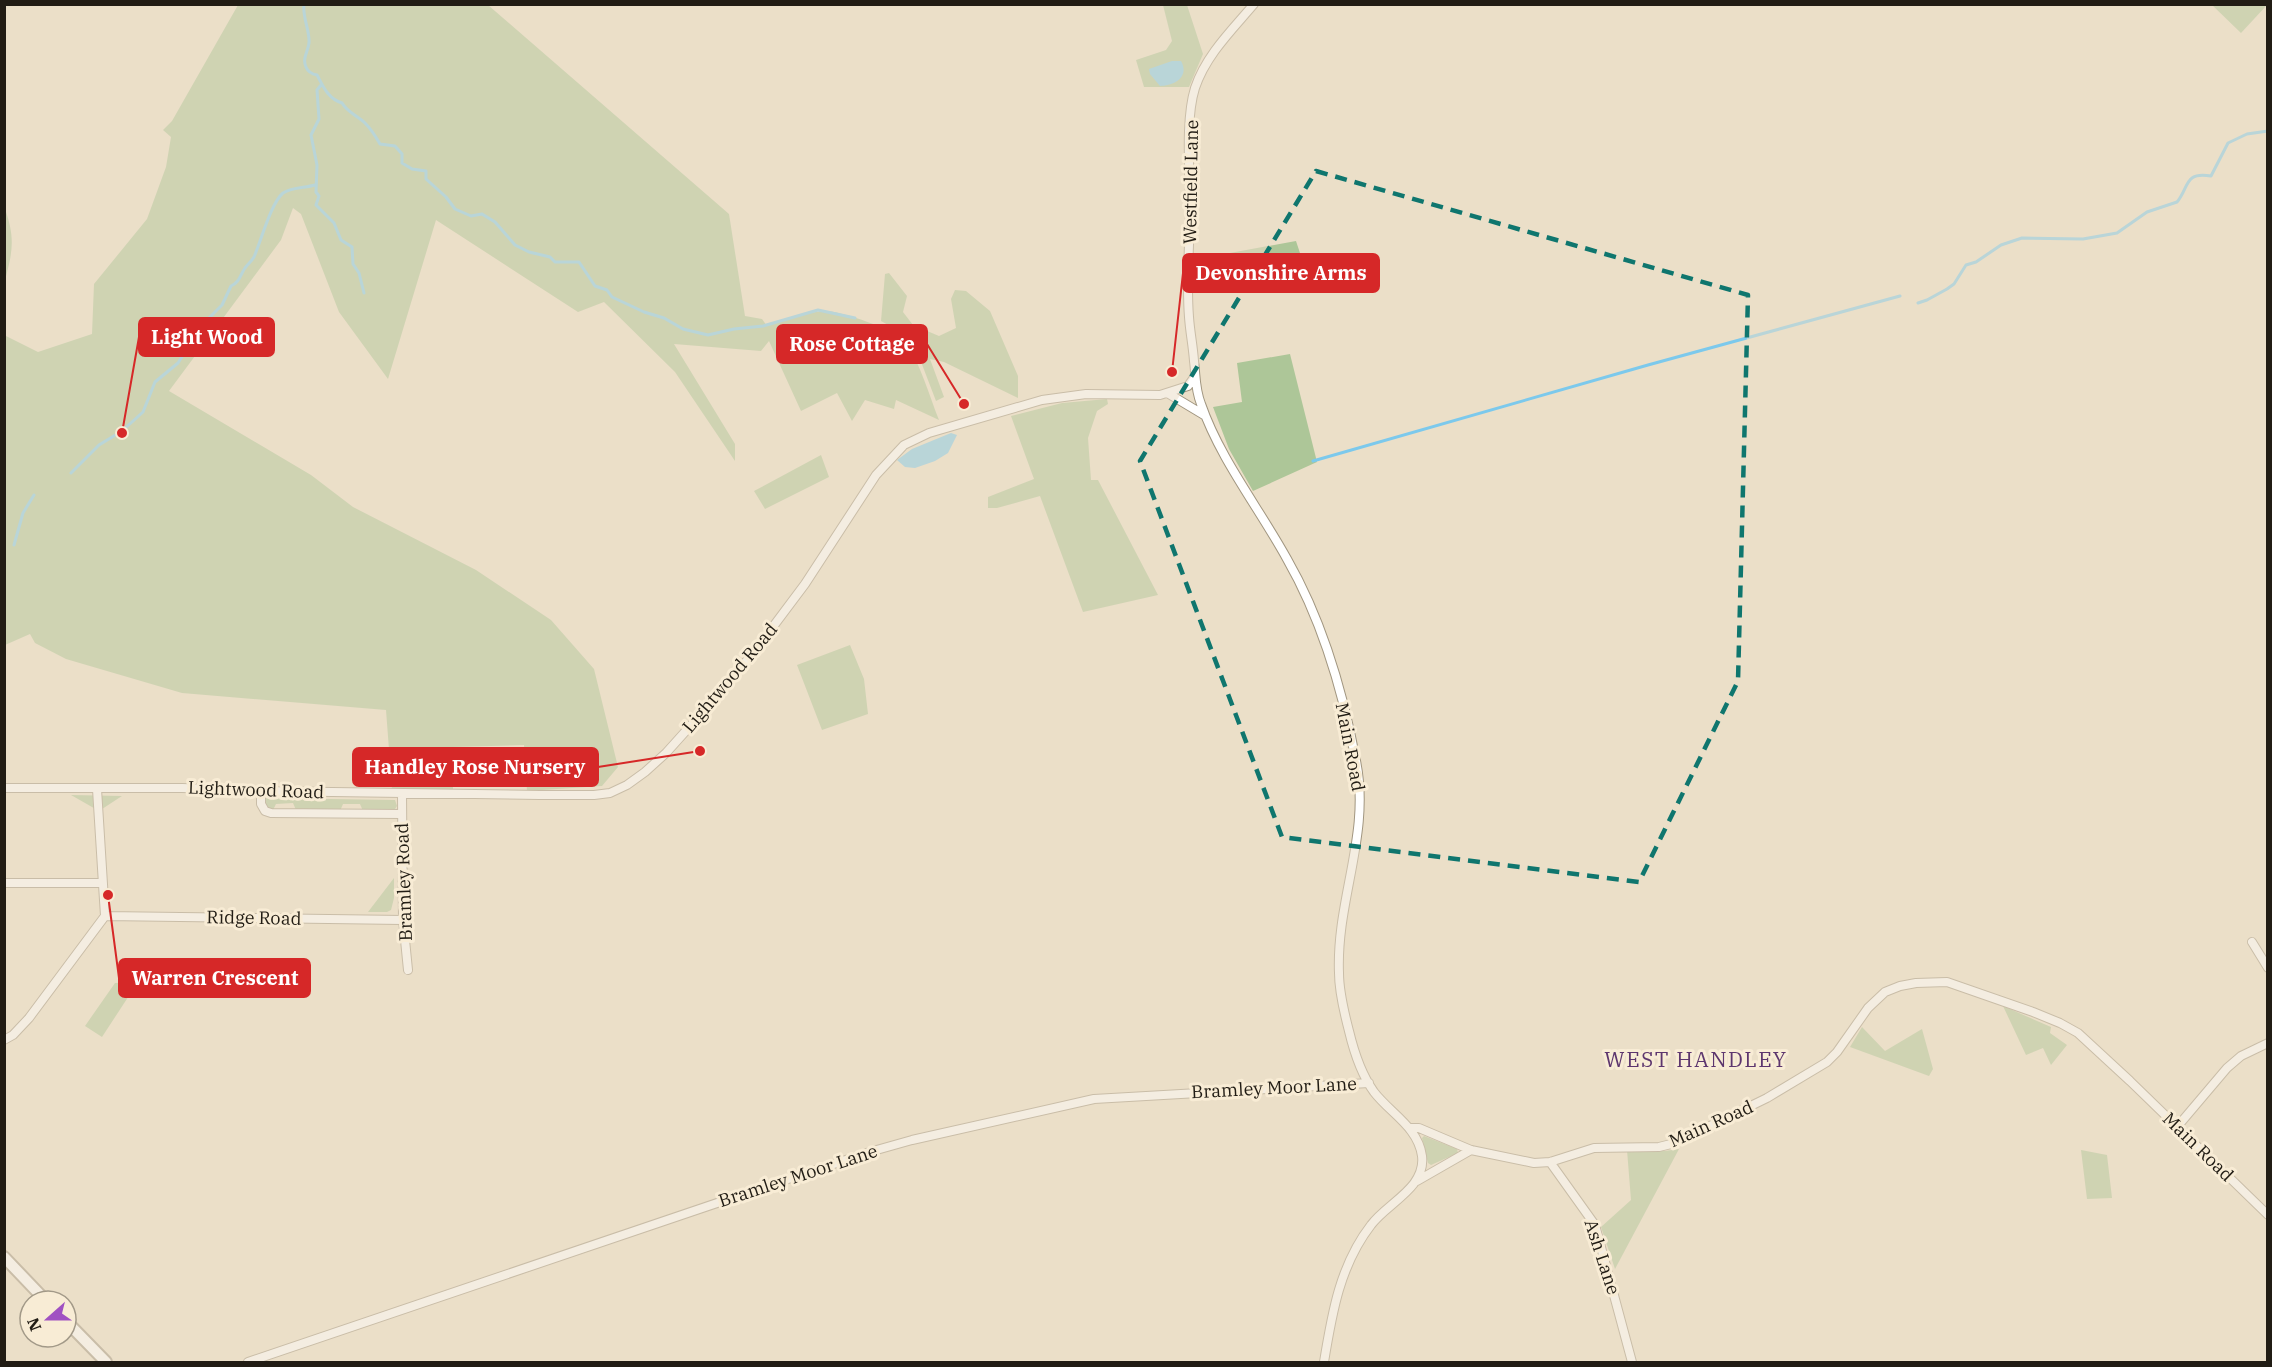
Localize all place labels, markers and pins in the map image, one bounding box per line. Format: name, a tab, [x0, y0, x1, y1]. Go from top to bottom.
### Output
callout: Devonshire Arms	[1183, 254, 1379, 292]
callout: Light Wood	[139, 318, 274, 356]
callout: Rose Cottage	[777, 325, 927, 363]
callout: Handley Rose Nursery	[353, 748, 598, 786]
callout: Warren Crescent	[119, 959, 310, 997]

